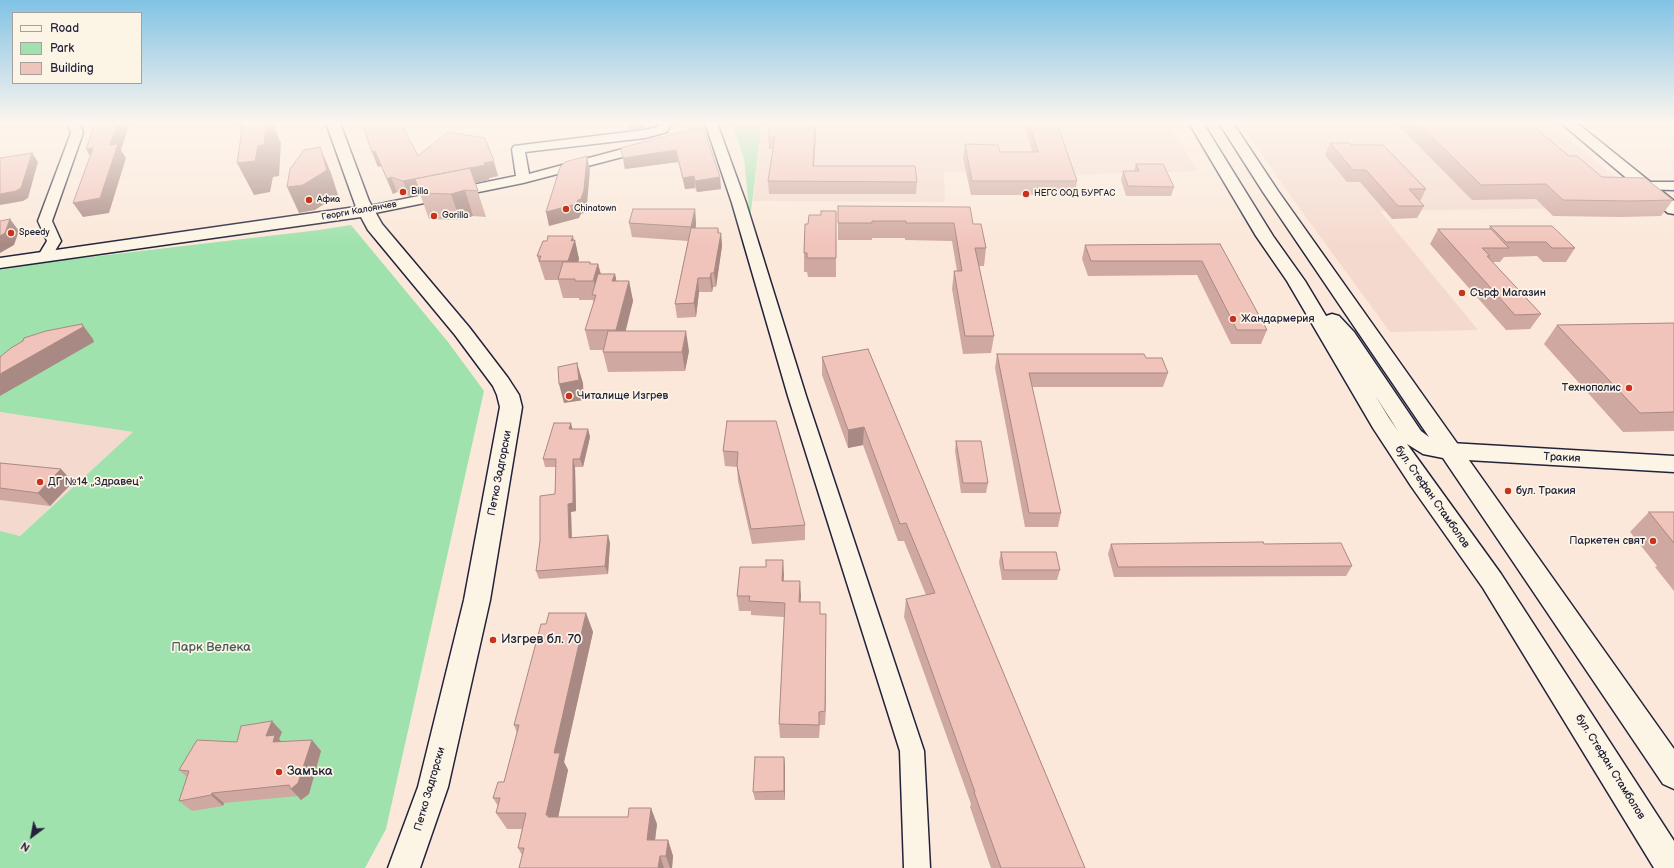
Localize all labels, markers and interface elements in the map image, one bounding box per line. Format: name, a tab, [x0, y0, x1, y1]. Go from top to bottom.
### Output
legend	[12, 12, 142, 84]
text: Road	[50, 21, 79, 36]
text: Park	[50, 41, 74, 56]
text: Building	[50, 61, 94, 76]
marker: Billa	[398, 187, 408, 197]
place label: Billa	[411, 187, 428, 197]
marker: НЕГС ООД БУРГАС	[1021, 189, 1031, 199]
place label: НЕГС ООД БУРГАС	[1034, 189, 1115, 199]
marker: Афиа	[304, 195, 314, 205]
place label: Афиа	[317, 195, 340, 205]
street label: Георги Калоянчев	[321, 199, 397, 223]
marker: Chinatown	[561, 204, 571, 214]
place label: Chinatown	[574, 204, 616, 214]
marker: Gorilla	[429, 211, 439, 221]
place label: Gorilla	[442, 211, 468, 221]
marker: Speedy	[6, 228, 16, 238]
place label: Speedy	[19, 228, 50, 238]
place label: Сърф Магазин	[1470, 286, 1546, 300]
marker: Сърф Магазин	[1457, 288, 1467, 298]
place label: Жандармерия	[1241, 312, 1315, 326]
marker: Жандармерия	[1228, 314, 1238, 324]
place label: Технополис	[1562, 381, 1621, 395]
marker: Технополис	[1624, 383, 1634, 393]
place label: Читалище Изгрев	[577, 389, 668, 403]
marker: Читалище Изгрев	[564, 391, 574, 401]
street label: Петко Задгорски	[485, 429, 515, 517]
street label: бул. Стефан Стамболов	[1392, 443, 1472, 551]
street label: Тракия	[1543, 450, 1581, 466]
place label: ДГ №14 „Здравец“	[48, 475, 143, 489]
marker: ДГ №14 „Здравец“	[35, 477, 45, 487]
place label: бул. Тракия	[1516, 484, 1576, 498]
marker: бул. Тракия	[1503, 486, 1513, 496]
place label: Паркетен свят	[1569, 534, 1645, 548]
marker: Паркетен свят	[1648, 536, 1658, 546]
place label: Изгрев бл. 70	[501, 632, 581, 648]
marker: Изгрев бл. 70	[488, 635, 498, 645]
park label: Парк Велека	[171, 640, 251, 656]
street label: бул. Стефан Стамболов	[1572, 712, 1648, 822]
street label: Петко Задгорски	[412, 745, 448, 833]
place label: Замъка	[287, 764, 333, 780]
marker: Замъка	[274, 767, 284, 777]
north arrow	[12, 816, 52, 856]
text: N	[18, 839, 32, 854]

